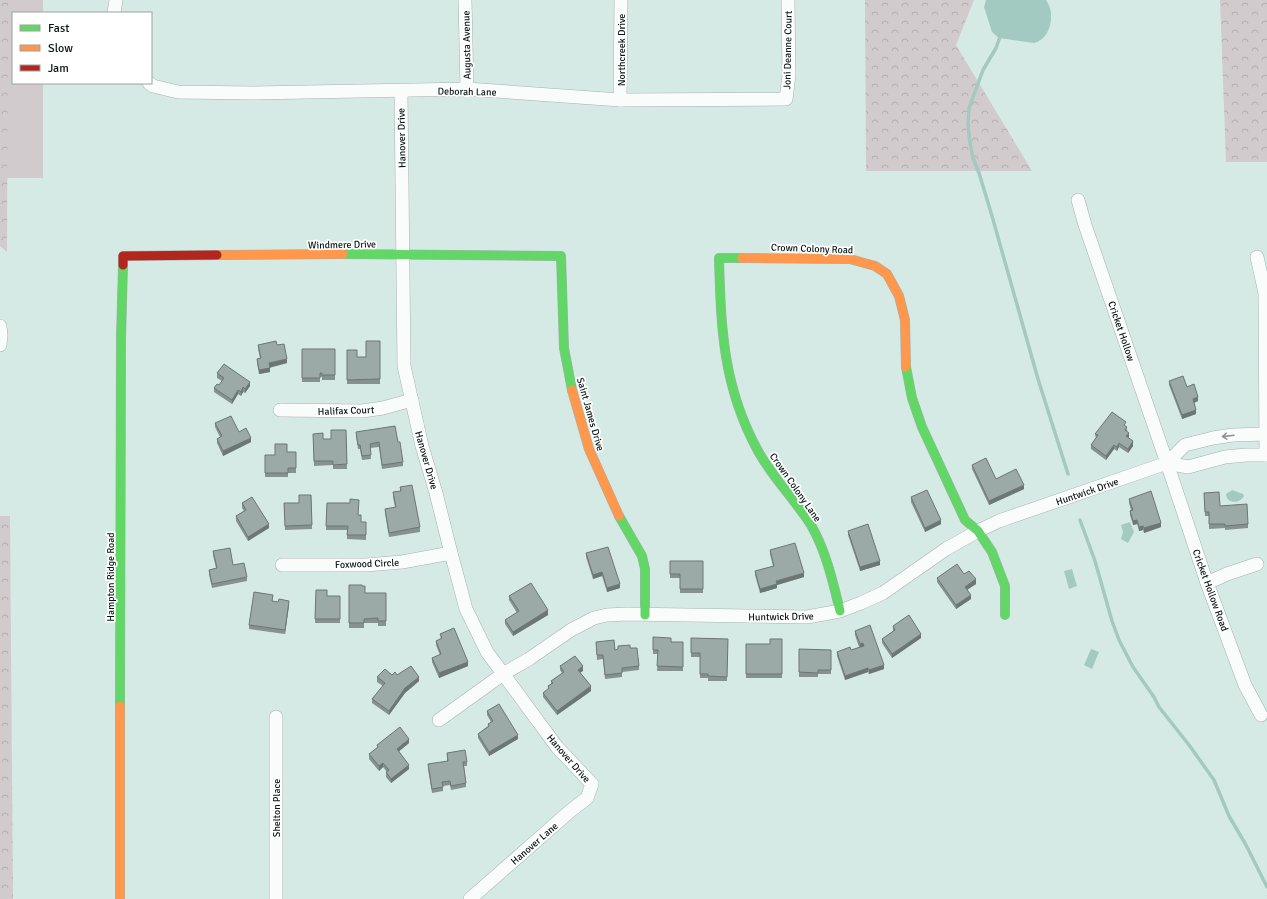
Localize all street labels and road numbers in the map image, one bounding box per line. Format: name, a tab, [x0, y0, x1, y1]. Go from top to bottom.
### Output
street label: Joni Deanne Court	[781, 10, 795, 89]
street label: Augusta Avenue	[460, 11, 474, 79]
street label: Northcreek Drive	[616, 14, 628, 86]
street label: Deborah Lane	[437, 85, 497, 99]
street label: Hanover Drive	[395, 108, 409, 168]
street label: Windmere Drive	[308, 238, 376, 252]
street label: Crown Colony Road	[771, 242, 853, 256]
street label: Cricket Hollow	[1105, 300, 1137, 364]
street label: Saint James Drive	[574, 376, 606, 452]
street label: Halifax Court	[318, 404, 375, 418]
street label: Hanover Drive	[412, 430, 440, 491]
street label: Crown Colony Lane	[767, 451, 823, 524]
street label: Huntwick Drive	[1054, 476, 1120, 508]
street label: Hampton Ridge Road	[105, 532, 117, 622]
street label: Cricket Hollow Road	[1190, 548, 1230, 633]
street label: Foxwood Circle	[335, 557, 399, 571]
street label: Huntwick Drive	[748, 610, 814, 624]
street label: Hanover Drive	[544, 732, 592, 785]
street label: Shelton Place	[271, 779, 283, 837]
street label: Hanover Lane	[509, 820, 561, 867]

